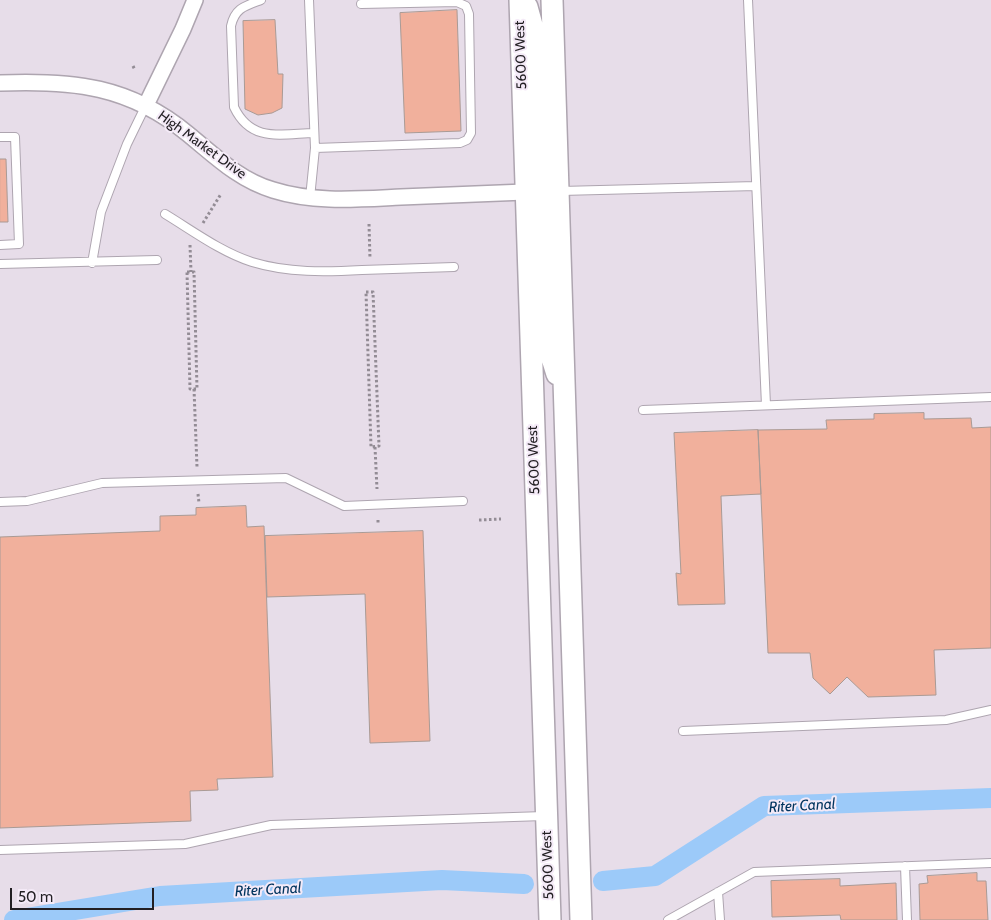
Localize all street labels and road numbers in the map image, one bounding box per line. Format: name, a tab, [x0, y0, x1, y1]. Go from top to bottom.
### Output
street label: 5600 West	[511, 20, 531, 90]
street label: High Market Drive	[154, 107, 250, 183]
street label: 5600 West	[524, 425, 544, 495]
street label: 5600 West	[538, 830, 558, 900]

